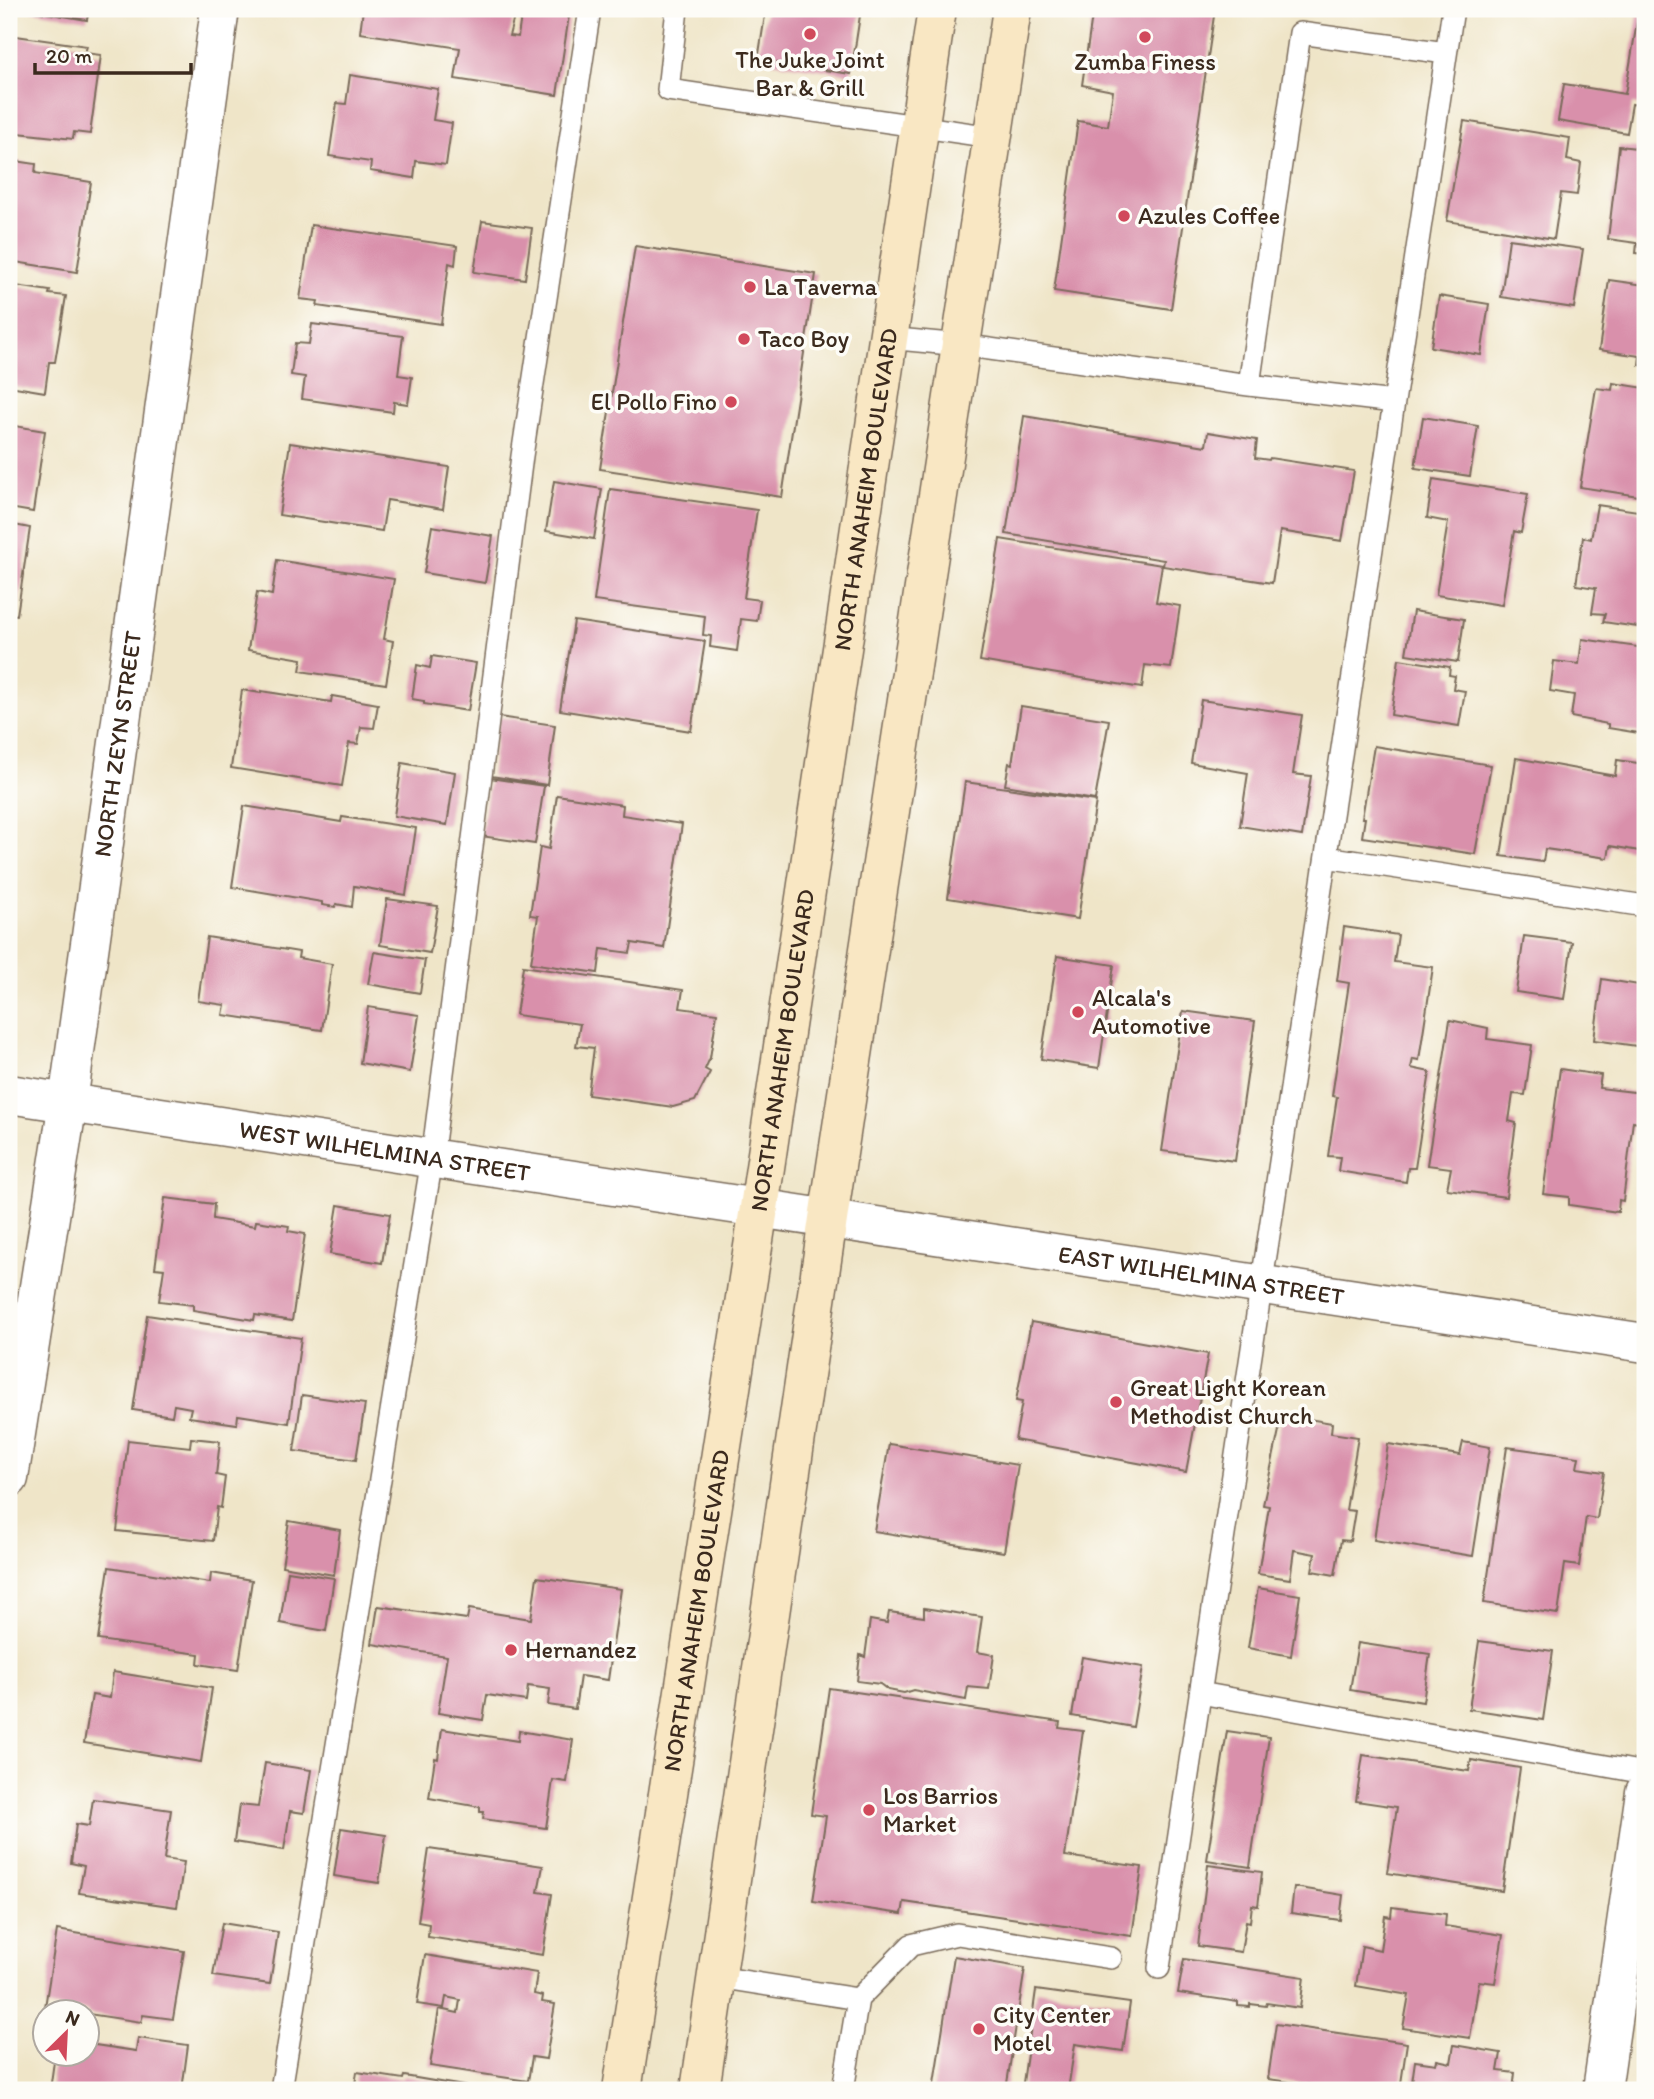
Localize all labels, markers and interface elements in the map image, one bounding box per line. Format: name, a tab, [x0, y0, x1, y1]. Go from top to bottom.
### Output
marker: The Juke Joint Bar & Grill	[802, 26, 818, 42]
marker: Zumba Finess	[1137, 29, 1153, 45]
scale bar	[35, 32, 191, 76]
text: 20 m	[46, 43, 93, 68]
place label: The Juke Joint Bar & Grill	[735, 45, 885, 102]
place label: Zumba Finess	[1074, 47, 1216, 76]
place label: Azules Coffee	[1138, 201, 1280, 230]
marker: Azules Coffee	[1116, 208, 1132, 224]
place label: La Taverna	[764, 272, 878, 301]
marker: La Taverna	[742, 279, 758, 295]
place label: Taco Boy	[758, 324, 849, 353]
street label: NORTH ANAHEIM BOULEVARD	[827, 326, 903, 653]
marker: Taco Boy	[736, 331, 752, 347]
place label: El Pollo Fino	[591, 387, 717, 416]
marker: El Pollo Fino	[723, 394, 739, 410]
street label: NORTH ZEYN STREET	[87, 629, 147, 859]
street label: NORTH ANAHEIM BOULEVARD	[744, 887, 820, 1213]
place label: Alcala's Automotive	[1092, 983, 1211, 1040]
marker: Alcala's Automotive	[1070, 1004, 1086, 1020]
street label: WEST WILHELMINA STREET	[237, 1114, 533, 1187]
street label: EAST WILHELMINA STREET	[1056, 1239, 1347, 1311]
place label: Great Light Korean Methodist Church	[1130, 1373, 1327, 1430]
marker: Great Light Korean Methodist Church	[1108, 1394, 1124, 1410]
street label: NORTH ANAHEIM BOULEVARD	[657, 1448, 735, 1774]
place label: Hernandez	[525, 1635, 637, 1664]
marker: Hernandez	[503, 1642, 519, 1658]
place label: Los Barrios Market	[883, 1781, 998, 1838]
marker: Los Barrios Market	[861, 1802, 877, 1818]
north arrow	[32, 1997, 102, 2068]
place label: City Center Motel	[993, 2000, 1110, 2057]
text: N	[62, 2005, 83, 2031]
marker: City Center Motel	[971, 2021, 987, 2037]

